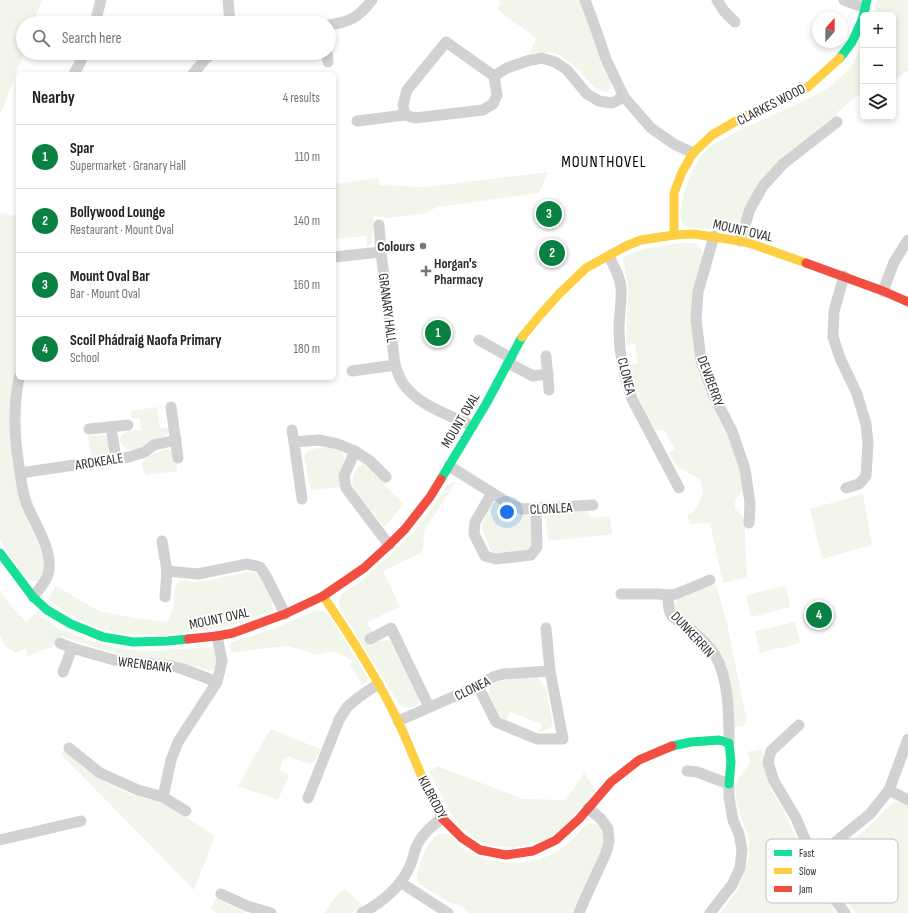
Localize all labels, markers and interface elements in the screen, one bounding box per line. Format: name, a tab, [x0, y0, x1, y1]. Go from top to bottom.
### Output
north arrow	[812, 12, 848, 48]
map controls	[860, 12, 896, 120]
button: +	[860, 12, 896, 48]
search box	[16, 16, 336, 60]
icon: search	[30, 27, 52, 49]
text: Search here	[62, 29, 122, 48]
button: −	[860, 48, 896, 84]
street label: CLARKES WOOD	[734, 80, 808, 129]
button: layers	[860, 84, 896, 120]
text: Nearby	[32, 88, 75, 108]
text: 4 results	[283, 90, 320, 106]
text: Spar	[70, 139, 94, 158]
text: 1	[42, 149, 48, 165]
text: 110 m	[295, 149, 320, 165]
district label: MOUNTHOVEL	[561, 153, 647, 172]
text: Supermarket · Granary Hall	[70, 158, 186, 174]
pin: 3	[536, 199, 562, 229]
text: Bollywood Lounge	[70, 203, 165, 222]
text: 2	[42, 213, 48, 229]
text: 140 m	[294, 213, 320, 229]
street label: MOUNT OVAL	[711, 215, 775, 246]
text: Restaurant · Mount Oval	[70, 222, 174, 238]
place label: Colours	[377, 238, 415, 255]
pin: 2	[539, 238, 565, 268]
marker: Colours	[418, 241, 428, 251]
place label: Horgan's Pharmacy	[434, 255, 483, 288]
marker: Horgan's Pharmacy	[421, 266, 431, 276]
text: Mount Oval Bar	[70, 267, 150, 286]
street label: GRANARY HALL	[375, 272, 400, 344]
text: 3	[42, 277, 48, 293]
text: 160 m	[294, 277, 320, 293]
text: Bar · Mount Oval	[70, 286, 140, 302]
pin: 1	[425, 318, 451, 348]
text: Scoil Phádraig Naofa Primary	[70, 331, 222, 350]
text: 4	[42, 341, 48, 357]
text: 180 m	[294, 341, 320, 357]
text: School	[70, 350, 100, 366]
street label: DEWBERRY	[694, 354, 728, 409]
street label: CLONEA	[614, 356, 640, 397]
street label: MOUNT OVAL	[437, 390, 483, 451]
street label: ARDKEALE	[73, 449, 124, 474]
street label: CLONLEA	[529, 499, 574, 518]
your location	[497, 502, 517, 522]
pin: 4	[806, 600, 832, 630]
street label: MOUNT OVAL	[187, 604, 251, 633]
street label: DUNKERRIN	[667, 608, 718, 661]
street label: WRENBANK	[117, 653, 173, 676]
street label: CLONEA	[452, 672, 494, 704]
street label: KILBRODY	[414, 773, 451, 822]
legend	[766, 839, 898, 903]
text: Fast	[799, 847, 815, 860]
text: Slow	[799, 865, 816, 878]
text: Jam	[798, 883, 813, 896]

